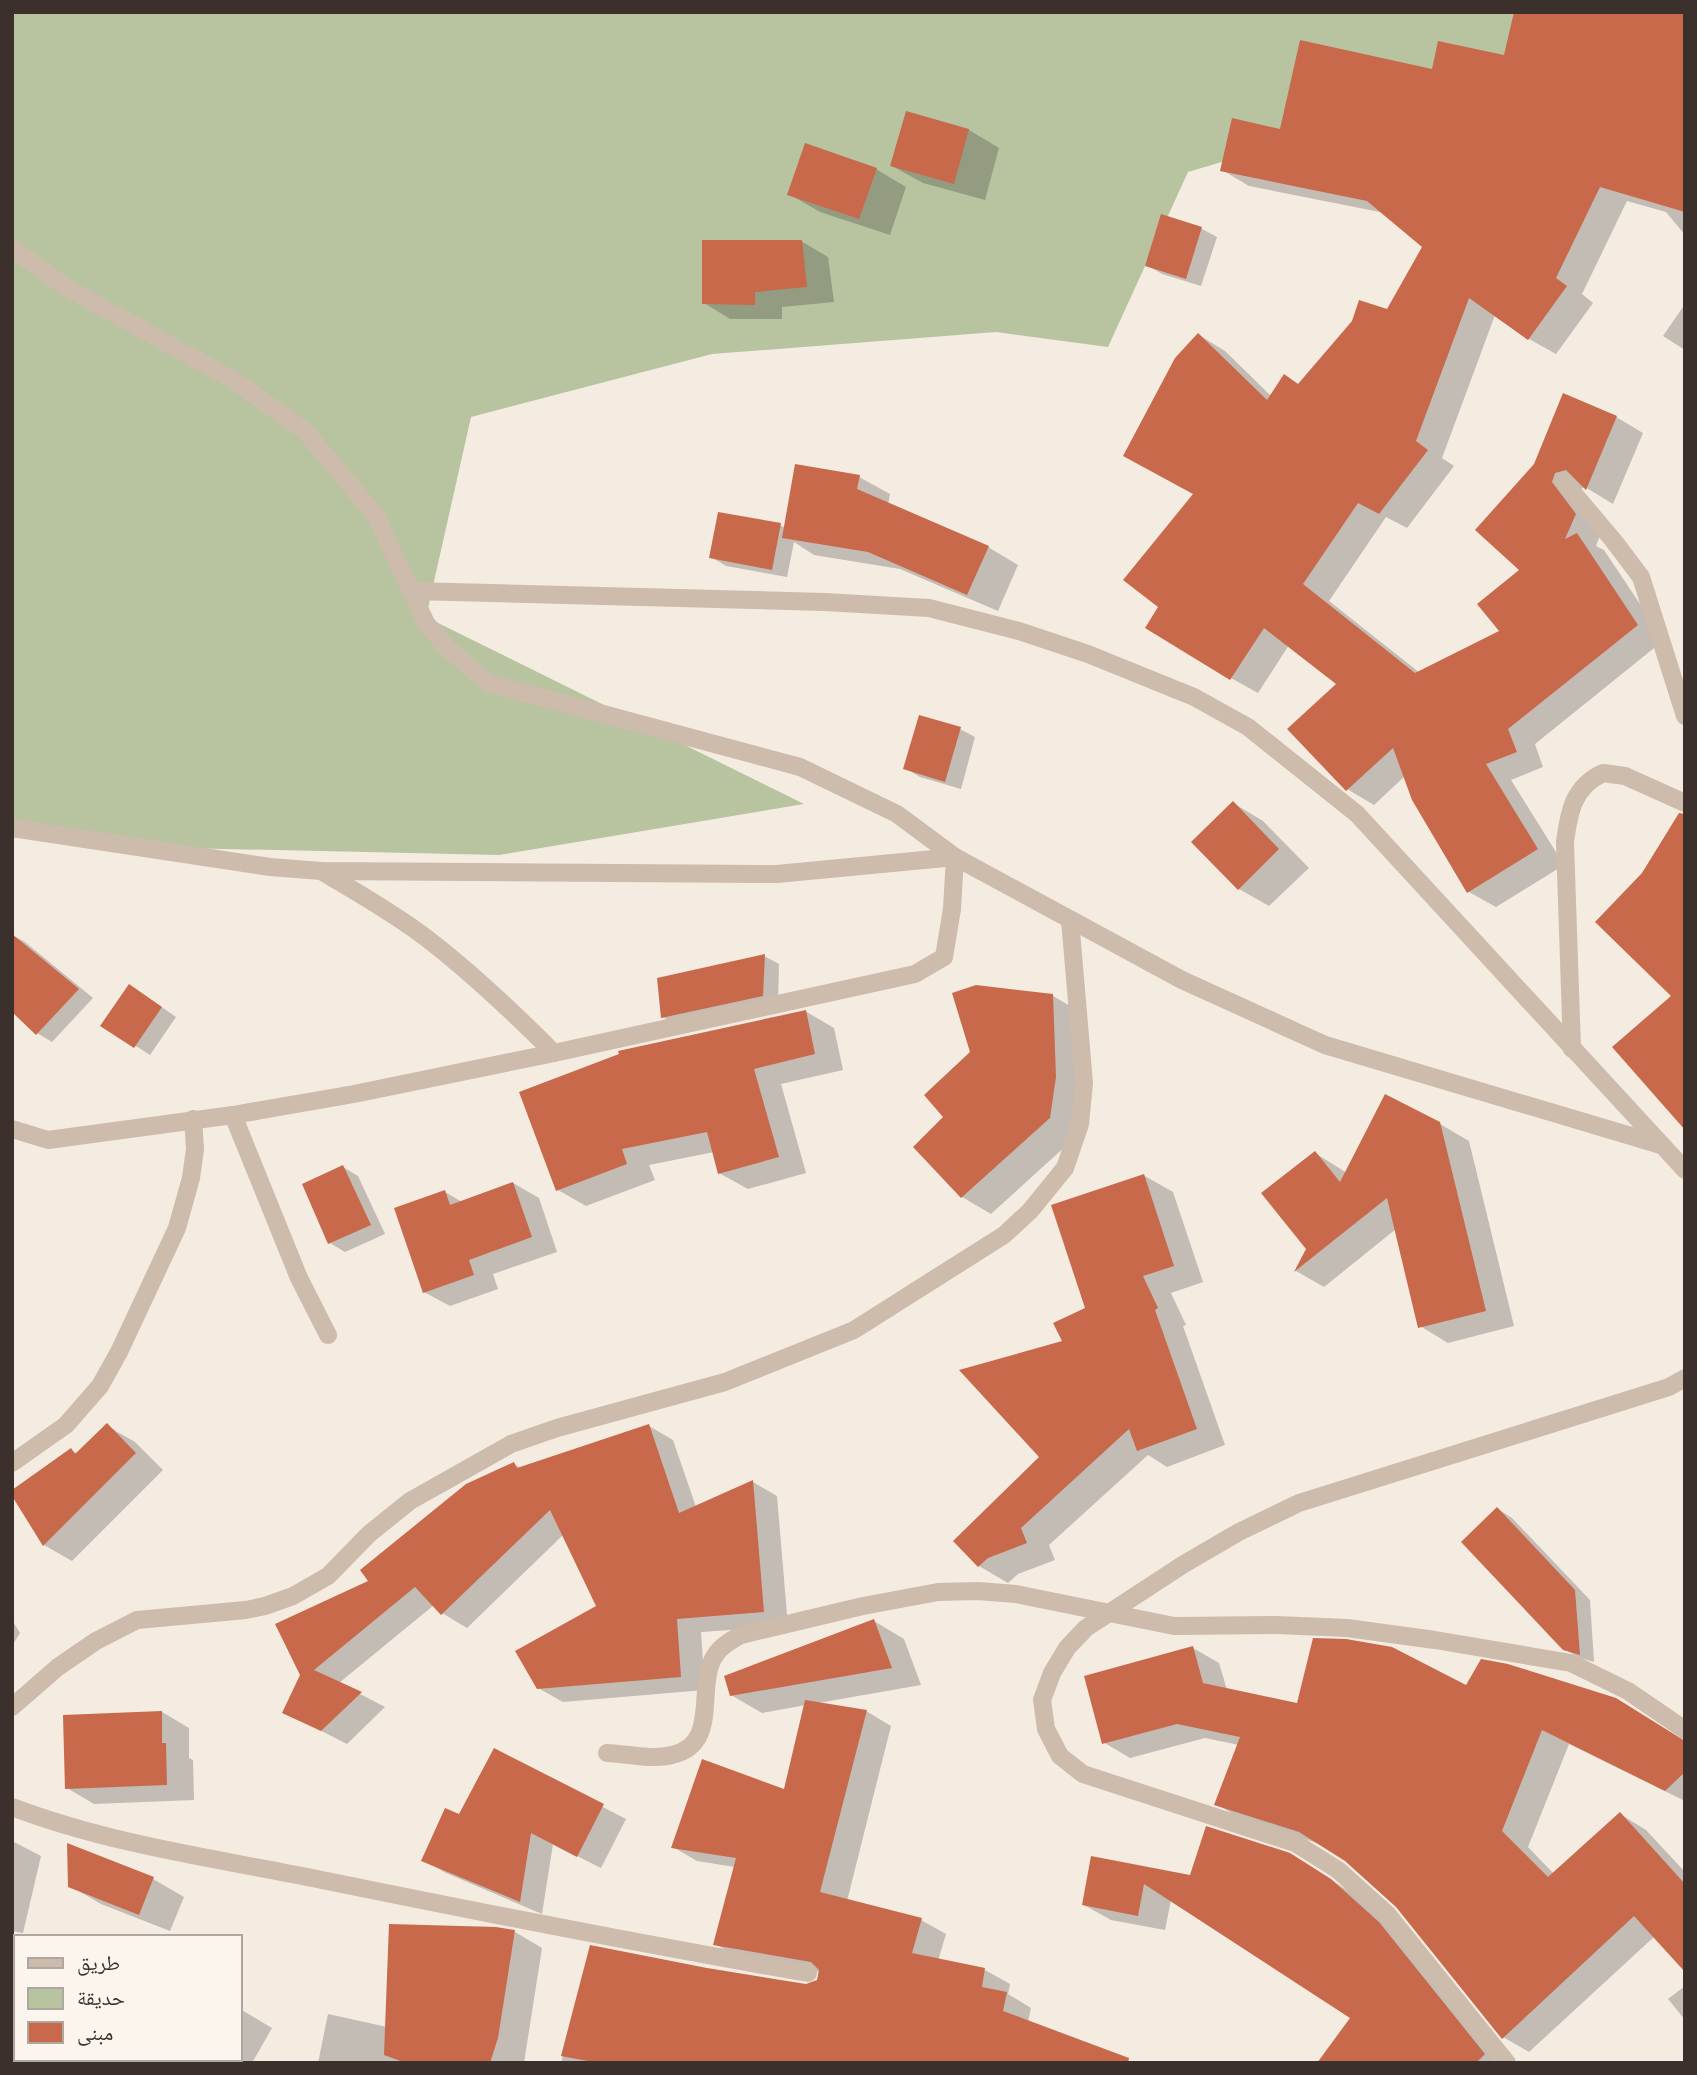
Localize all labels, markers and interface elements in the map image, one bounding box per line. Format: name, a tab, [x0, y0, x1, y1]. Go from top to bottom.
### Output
legend	[14, 1935, 242, 2061]
text: طريق	[77, 1950, 120, 1976]
text: حديقة	[77, 1985, 125, 2010]
text: مبنى	[77, 2020, 113, 2046]

